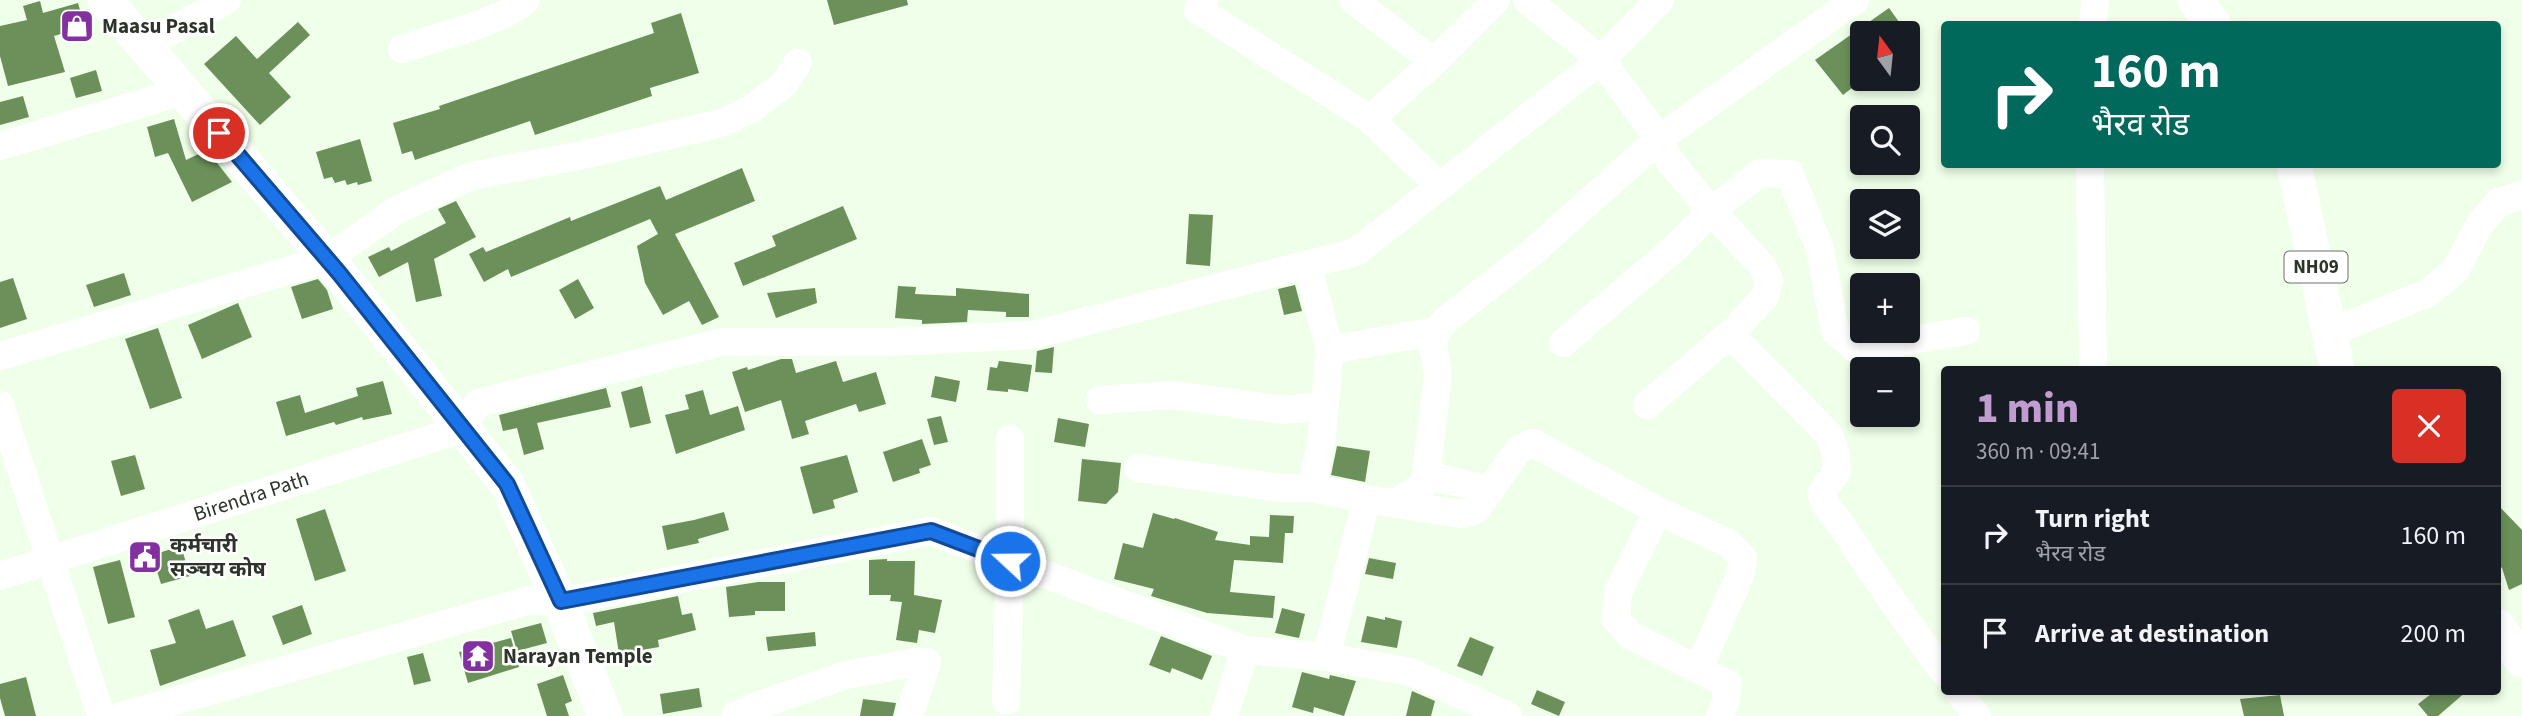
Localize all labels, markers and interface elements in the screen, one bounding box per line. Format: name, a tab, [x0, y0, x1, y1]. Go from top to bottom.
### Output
shop icon: Maasu Pasal	[58, 7, 96, 45]
place label: Maasu Pasal	[102, 11, 215, 41]
north arrow	[1850, 21, 1920, 91]
map controls	[1850, 21, 1920, 427]
text: 160 m	[2091, 37, 2220, 107]
icon: right	[1976, 49, 2067, 140]
text: भैरव रोड	[2091, 102, 2189, 148]
pin	[189, 103, 249, 163]
button: search	[1850, 105, 1920, 175]
icon: arrive	[200, 114, 238, 152]
button: layers	[1850, 189, 1920, 259]
road number: NH09	[2284, 252, 2348, 282]
button: +	[1850, 273, 1920, 343]
button: −	[1850, 357, 1920, 427]
text: 1 min	[1976, 379, 2079, 439]
button: close	[2392, 389, 2466, 463]
text: 360 m · 09:41	[1976, 435, 2100, 468]
street label: Birendra Path	[190, 463, 312, 529]
text: Turn right	[2035, 500, 2150, 537]
icon: right	[1976, 516, 2014, 554]
text: 160 m	[2400, 517, 2466, 554]
position arrow	[973, 524, 1047, 598]
place label: कर्मचारी सञ्चय कोष	[170, 530, 267, 584]
text: भैरव रोड	[2035, 537, 2106, 570]
public building icon: कर्मचारी सञ्चय कोष	[126, 538, 164, 576]
icon: arrive	[1976, 614, 2014, 652]
text: Arrive at destination	[2035, 615, 2269, 652]
text: 200 m	[2400, 615, 2466, 652]
temple icon: Narayan Temple	[459, 637, 497, 675]
place label: Narayan Temple	[503, 641, 653, 671]

